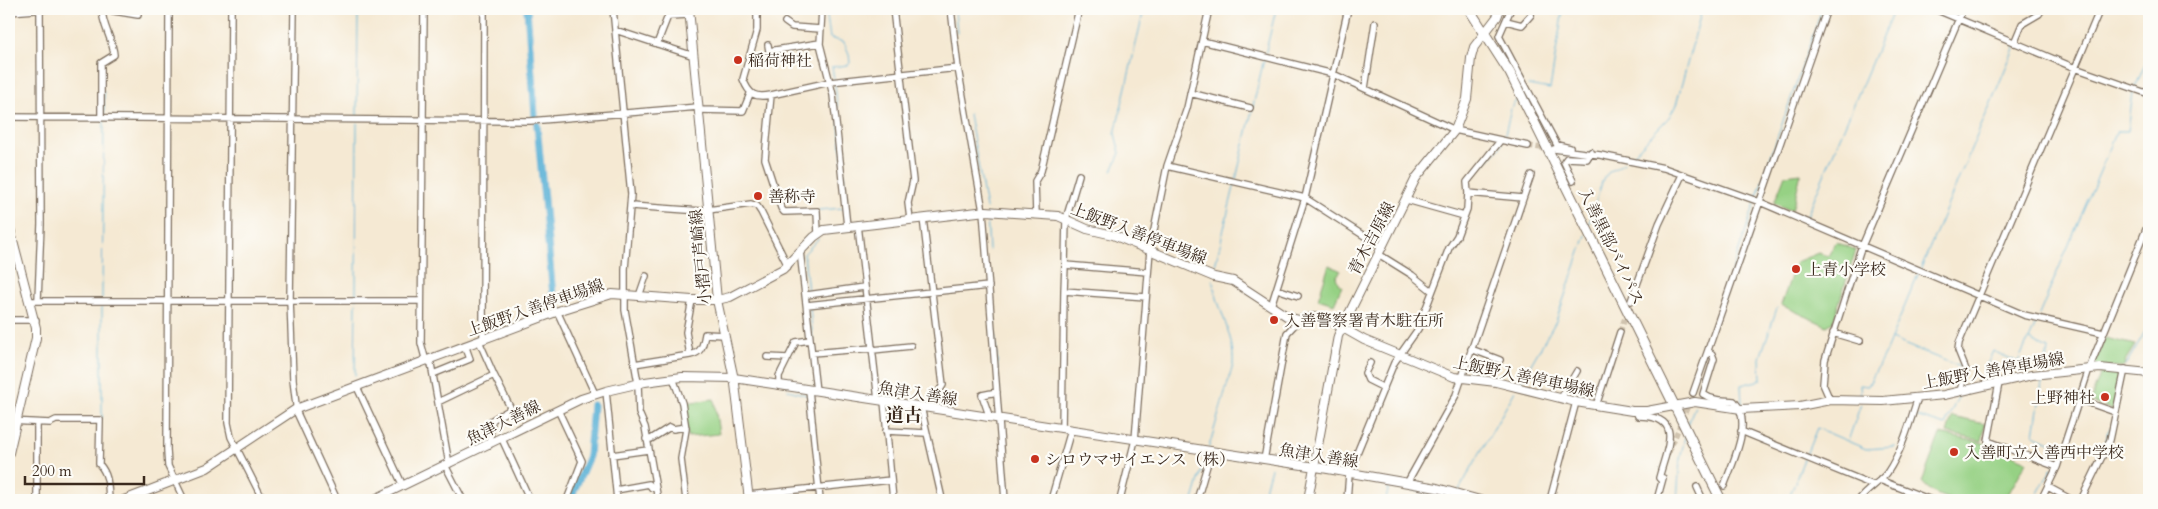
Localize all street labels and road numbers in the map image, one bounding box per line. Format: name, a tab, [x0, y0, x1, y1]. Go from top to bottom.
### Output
street label: 入善黒部バイパス	[1573, 184, 1649, 309]
street label: 上飯野入善停車場線	[1067, 198, 1210, 270]
street label: 青木吉原線	[1343, 198, 1400, 279]
street label: 小摺戸芦崎線	[685, 208, 717, 306]
street label: 上飯野入善停車場線	[464, 274, 607, 342]
street label: 上飯野入善停車場線	[1920, 348, 2066, 394]
street label: 上飯野入善停車場線	[1451, 351, 1597, 403]
street label: 魚津入善線	[877, 377, 959, 411]
street label: 魚津入善線	[463, 395, 544, 450]
street label: 魚津入善線	[1278, 439, 1360, 473]

